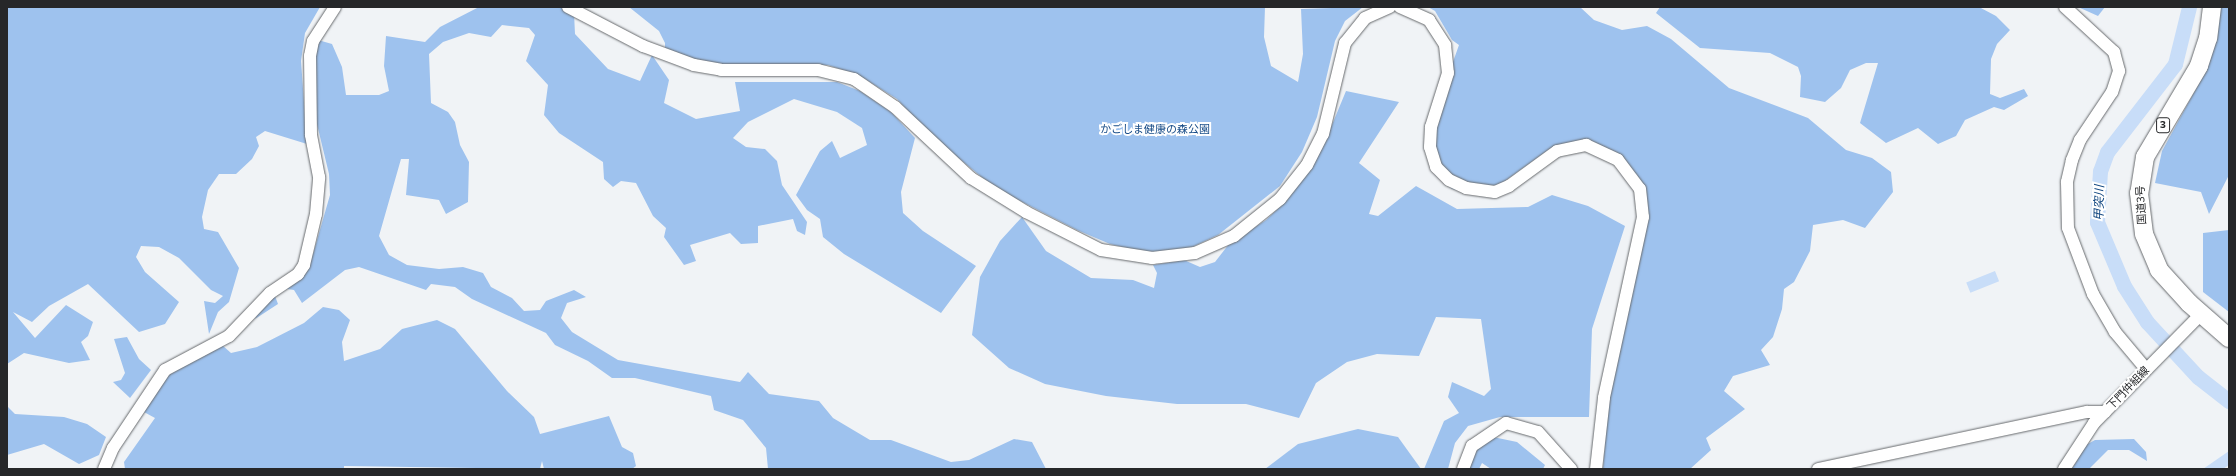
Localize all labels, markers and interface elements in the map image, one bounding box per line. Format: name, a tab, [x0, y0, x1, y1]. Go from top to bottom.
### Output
road number: 3	[2156, 117, 2170, 133]
park label: かごしま健康の森公園	[1100, 122, 1210, 136]
water label: 甲突川	[2091, 185, 2107, 221]
street label: 国道3号	[2133, 185, 2149, 225]
street label: 下門仲組線	[2104, 364, 2152, 412]

